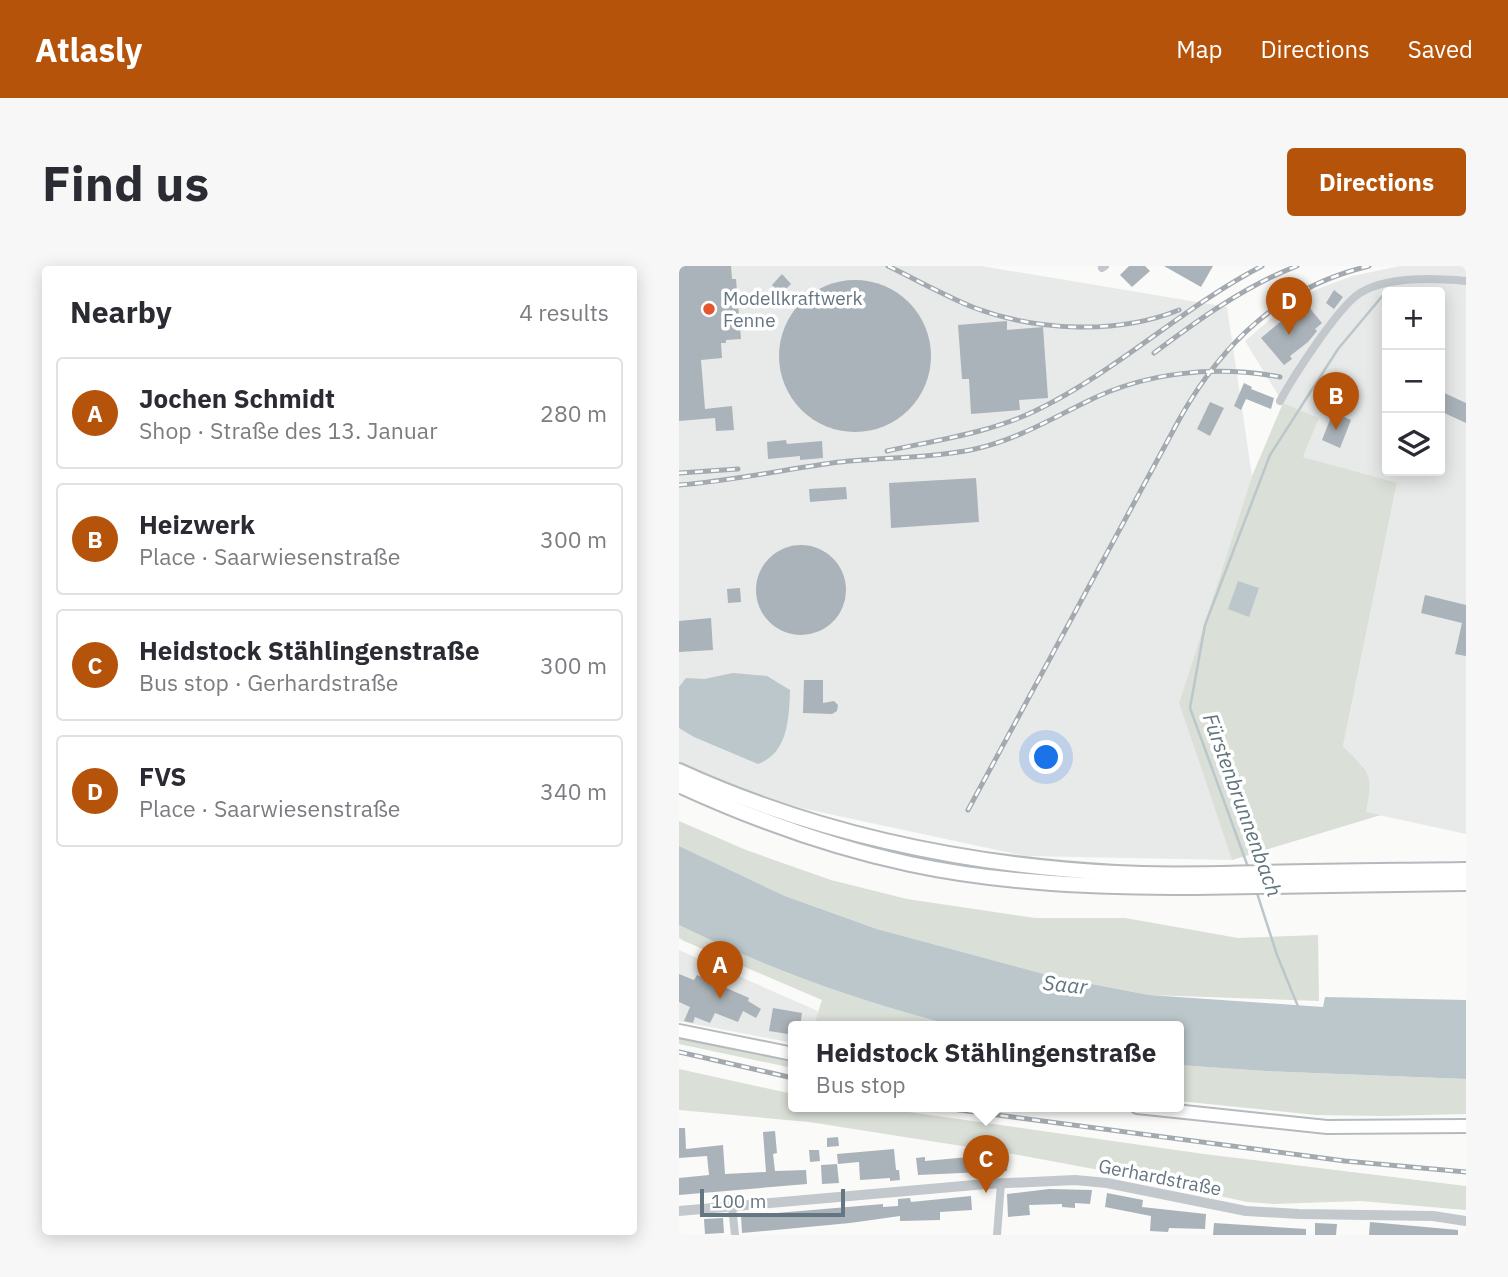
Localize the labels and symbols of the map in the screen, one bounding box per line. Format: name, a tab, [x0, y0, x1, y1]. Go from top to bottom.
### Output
pin: D	[1266, 277, 1312, 335]
place label: Modellkraftwerk Fenne	[723, 286, 863, 332]
marker: Modellkraftwerk Fenne	[701, 301, 717, 317]
pin: B	[1313, 372, 1359, 430]
water label: Fürstenbrunnenbach	[1197, 709, 1289, 900]
your location	[1029, 740, 1063, 774]
pin: A	[697, 941, 743, 999]
water label: Saar	[1042, 968, 1090, 1000]
pin: C	[963, 1135, 1009, 1193]
street label: Gerhardstraße	[1096, 1153, 1224, 1201]
scale bar	[700, 1186, 845, 1218]

